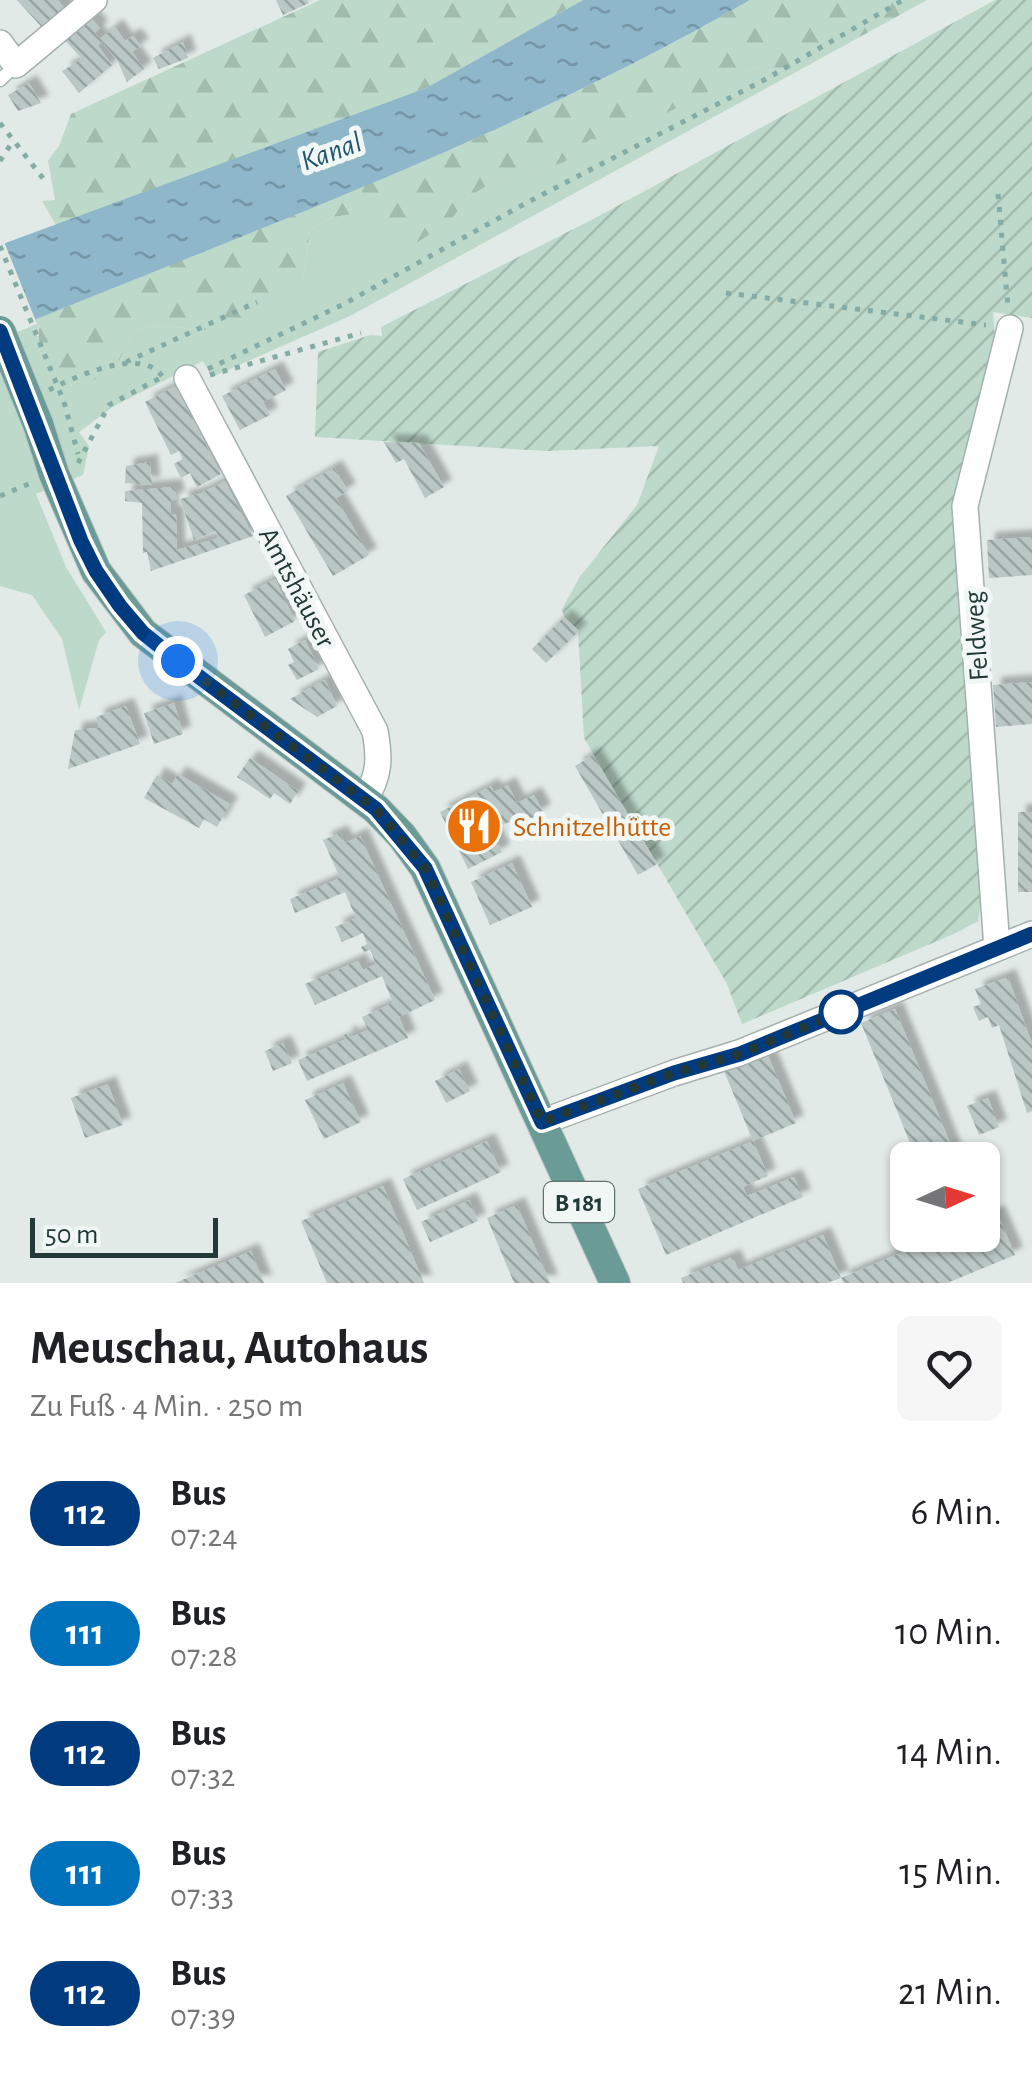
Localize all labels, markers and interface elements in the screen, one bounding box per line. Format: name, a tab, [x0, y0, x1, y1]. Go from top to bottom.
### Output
water label: Kanal	[297, 127, 366, 177]
street label: Amtshäuser	[253, 523, 340, 653]
street label: Feldweg	[960, 590, 994, 682]
your location	[153, 636, 203, 686]
restaurant icon: Schnitzelhütte	[444, 796, 504, 856]
place label: Schnitzelhütte	[513, 814, 671, 842]
unlabelled marker	[820, 991, 862, 1033]
north arrow	[890, 1142, 1000, 1252]
map controls	[890, 1142, 1000, 1252]
road number: B 181	[544, 1182, 614, 1222]
scale bar	[30, 1213, 218, 1258]
text: 50 m	[45, 1221, 99, 1249]
button: heart	[897, 1316, 1002, 1421]
text: Meuschau, Autohaus	[30, 1325, 429, 1373]
text: Zu Fuß · 4 Min. · 250 m	[30, 1390, 303, 1422]
text: Bus	[170, 1475, 226, 1513]
text: 6 Min.	[910, 1494, 1002, 1532]
text: 112	[64, 1496, 106, 1531]
text: 07:24	[170, 1520, 238, 1552]
text: Bus	[170, 1595, 226, 1633]
text: 10 Min.	[895, 1614, 1002, 1652]
text: 111	[66, 1616, 104, 1651]
text: 07:28	[170, 1640, 237, 1672]
text: Bus	[170, 1715, 226, 1753]
text: 14 Min.	[897, 1734, 1002, 1772]
text: 112	[64, 1736, 106, 1771]
text: 07:32	[170, 1760, 235, 1792]
text: Bus	[170, 1835, 226, 1873]
text: 15 Min.	[899, 1854, 1002, 1892]
text: 111	[66, 1856, 104, 1891]
text: 07:33	[170, 1880, 234, 1912]
text: Bus	[170, 1955, 226, 1993]
text: 21 Min.	[898, 1974, 1002, 2012]
text: 112	[64, 1976, 106, 2011]
text: 07:39	[170, 2000, 236, 2032]

